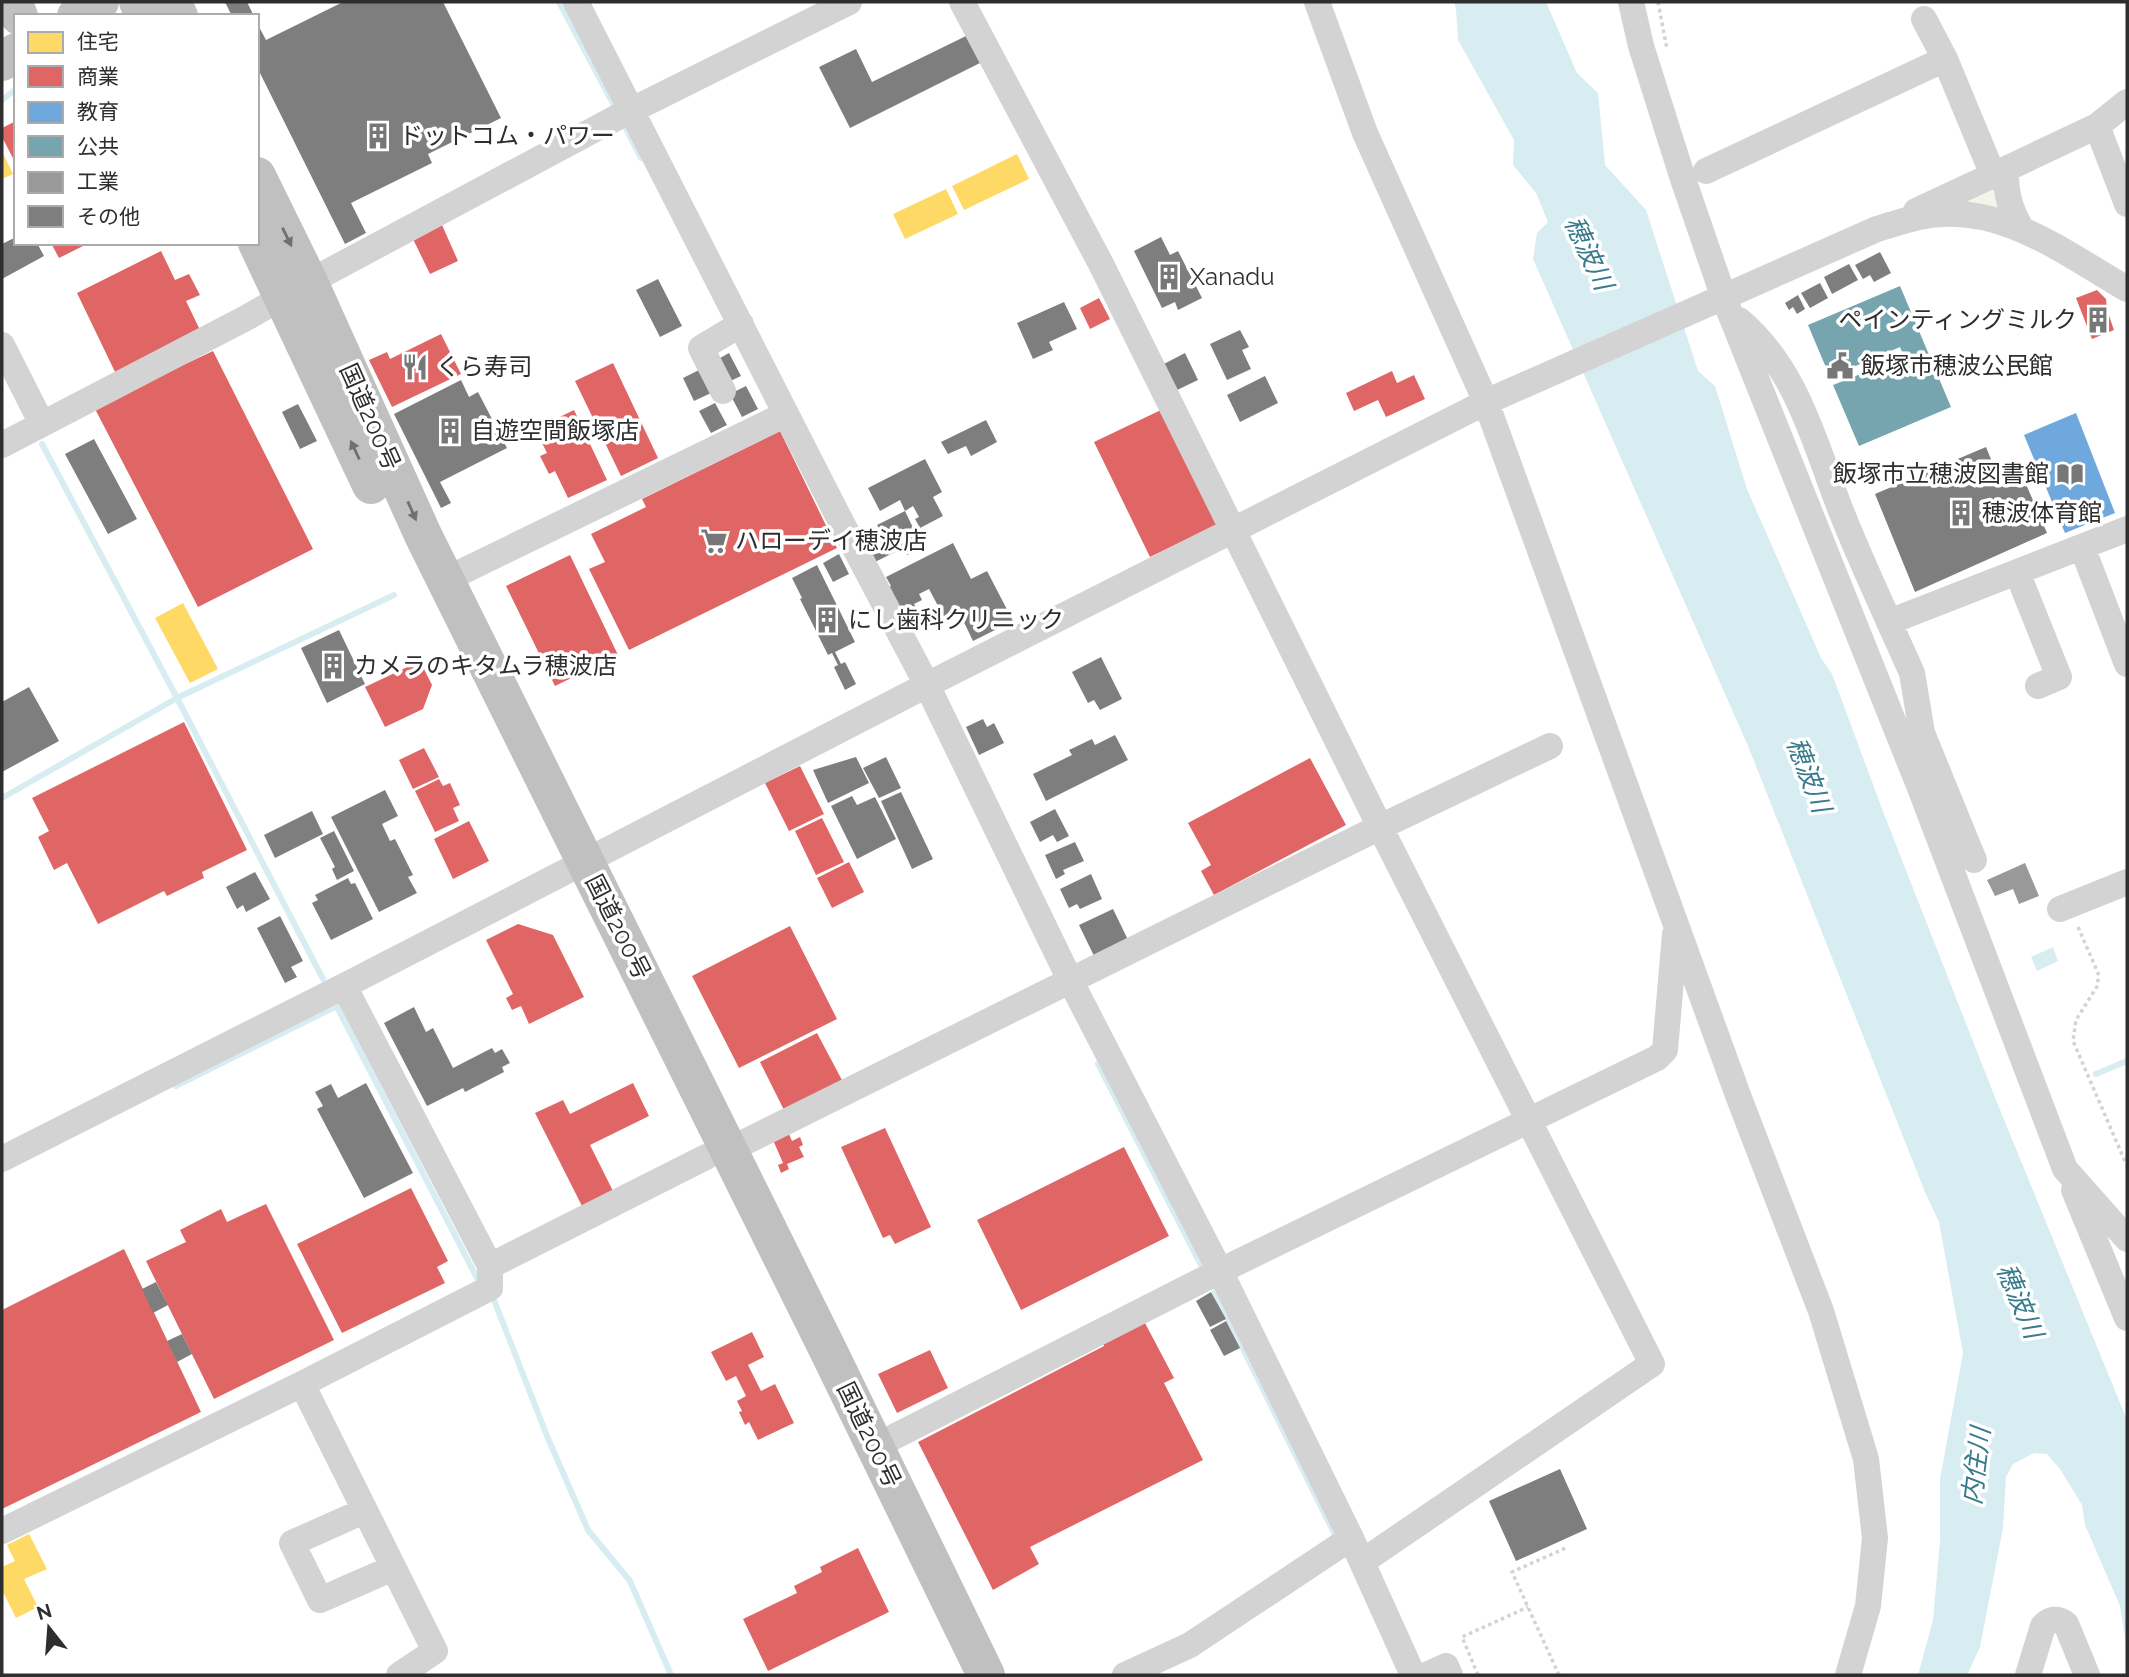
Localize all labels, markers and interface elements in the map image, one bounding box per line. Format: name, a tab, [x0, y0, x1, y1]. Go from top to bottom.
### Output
legend	[14, 14, 259, 245]
text: 住宅	[77, 29, 119, 54]
text: 商業	[77, 64, 119, 89]
text: 教育	[77, 99, 119, 124]
building icon: ドットコム・パワー	[363, 121, 393, 151]
place label: ドットコム・パワー	[399, 121, 615, 150]
text: 公共	[77, 134, 119, 159]
text: 工業	[77, 169, 119, 194]
text: その他	[77, 204, 140, 229]
water label: 穂波川	[1559, 211, 1620, 297]
one-way arrow	[282, 227, 293, 247]
building icon: Xanadu	[1154, 262, 1184, 292]
place label: Xanadu	[1190, 262, 1274, 291]
place label: ペインティングミルク	[1838, 305, 2077, 334]
building icon: ペインティングミルク	[2083, 305, 2113, 335]
public building icon: 飯塚市穂波公民館	[1825, 351, 1855, 381]
place label: 飯塚市穂波公民館	[1861, 351, 2053, 380]
restaurant icon: くら寿司	[400, 352, 430, 382]
place label: くら寿司	[436, 352, 532, 381]
street label: 国道200号	[334, 359, 407, 475]
building icon: 自遊空間飯塚店	[435, 416, 465, 446]
place label: 自遊空間飯塚店	[471, 416, 639, 445]
one-way arrow	[349, 440, 361, 460]
place label: 飯塚市立穂波図書館	[1833, 459, 2049, 488]
library icon: 飯塚市立穂波図書館	[2055, 459, 2085, 489]
building icon: 穂波体育館	[1946, 498, 1976, 528]
place label: 穂波体育館	[1982, 498, 2102, 527]
one-way arrow	[406, 501, 418, 521]
supermarket icon: ハローデイ穂波店	[699, 526, 729, 556]
place label: ハローデイ穂波店	[735, 526, 927, 555]
building icon: にし歯科クリニック	[812, 605, 842, 635]
place label: にし歯科クリニック	[848, 605, 1064, 634]
building icon: カメラのキタムラ穂波店	[318, 651, 348, 681]
place label: カメラのキタムラ穂波店	[354, 651, 617, 680]
water label: 穂波川	[1781, 733, 1838, 820]
street label: 国道200号	[580, 869, 657, 984]
water label: 穂波川	[1991, 1259, 2050, 1346]
street label: 国道200号	[831, 1377, 907, 1492]
water label: 内住川	[1956, 1422, 1996, 1507]
north arrow	[14, 1593, 84, 1663]
text: N	[34, 1599, 54, 1624]

